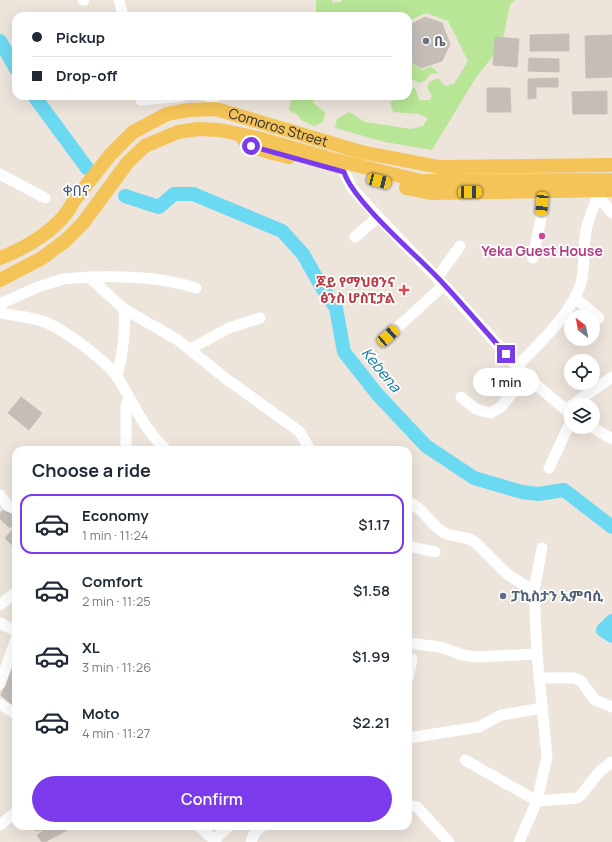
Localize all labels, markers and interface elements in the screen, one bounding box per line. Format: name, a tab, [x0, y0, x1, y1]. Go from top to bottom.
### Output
text: Pickup	[56, 27, 105, 48]
place label: ቤ	[434, 31, 446, 50]
marker: ቤ	[421, 36, 431, 46]
text: Drop-off	[56, 65, 117, 86]
street label: Comoros Street	[226, 103, 331, 151]
route start	[242, 137, 260, 155]
car	[366, 172, 392, 190]
district label: ቀበና	[63, 180, 90, 201]
car	[458, 186, 482, 198]
car	[535, 192, 549, 216]
marker: Yeka Guest House	[537, 231, 547, 241]
place label: Yeka Guest House	[481, 241, 603, 260]
place label: ጆይ የማህፀንና ፅንስ ሆስፒታል	[316, 272, 396, 307]
marker: ጆይ የማህፀንና ፅንስ ሆስፒታል	[398, 284, 410, 296]
north arrow	[564, 310, 600, 346]
map controls	[564, 310, 600, 434]
car	[375, 324, 401, 348]
water label: Kebena	[357, 343, 406, 397]
route end	[497, 345, 515, 363]
button: locate	[564, 354, 600, 390]
callout: 1 min	[473, 368, 539, 396]
text: 1 min	[491, 373, 522, 391]
button: layers	[564, 398, 600, 434]
text: Choose a ride	[32, 458, 151, 482]
text: Economy	[82, 505, 149, 526]
icon: car	[34, 506, 70, 542]
text: $1.17	[358, 514, 390, 535]
text: 1 min · 11:24	[82, 526, 148, 544]
text: Comfort	[82, 571, 143, 592]
icon: car	[34, 572, 70, 608]
text: $1.58	[353, 580, 390, 601]
place label: ፓኪስታን ኢምባሲ	[511, 586, 603, 605]
marker: ፓኪስታን ኢምባሲ	[498, 591, 508, 601]
text: 2 min · 11:25	[82, 592, 151, 610]
text: XL	[82, 637, 100, 658]
icon: car	[34, 638, 70, 674]
text: $1.99	[352, 646, 390, 667]
text: 3 min · 11:26	[82, 658, 151, 676]
text: Moto	[82, 703, 119, 724]
icon: car	[34, 704, 70, 740]
text: $2.21	[353, 712, 390, 733]
text: 4 min · 11:27	[82, 724, 150, 742]
button: Confirm	[32, 776, 392, 822]

